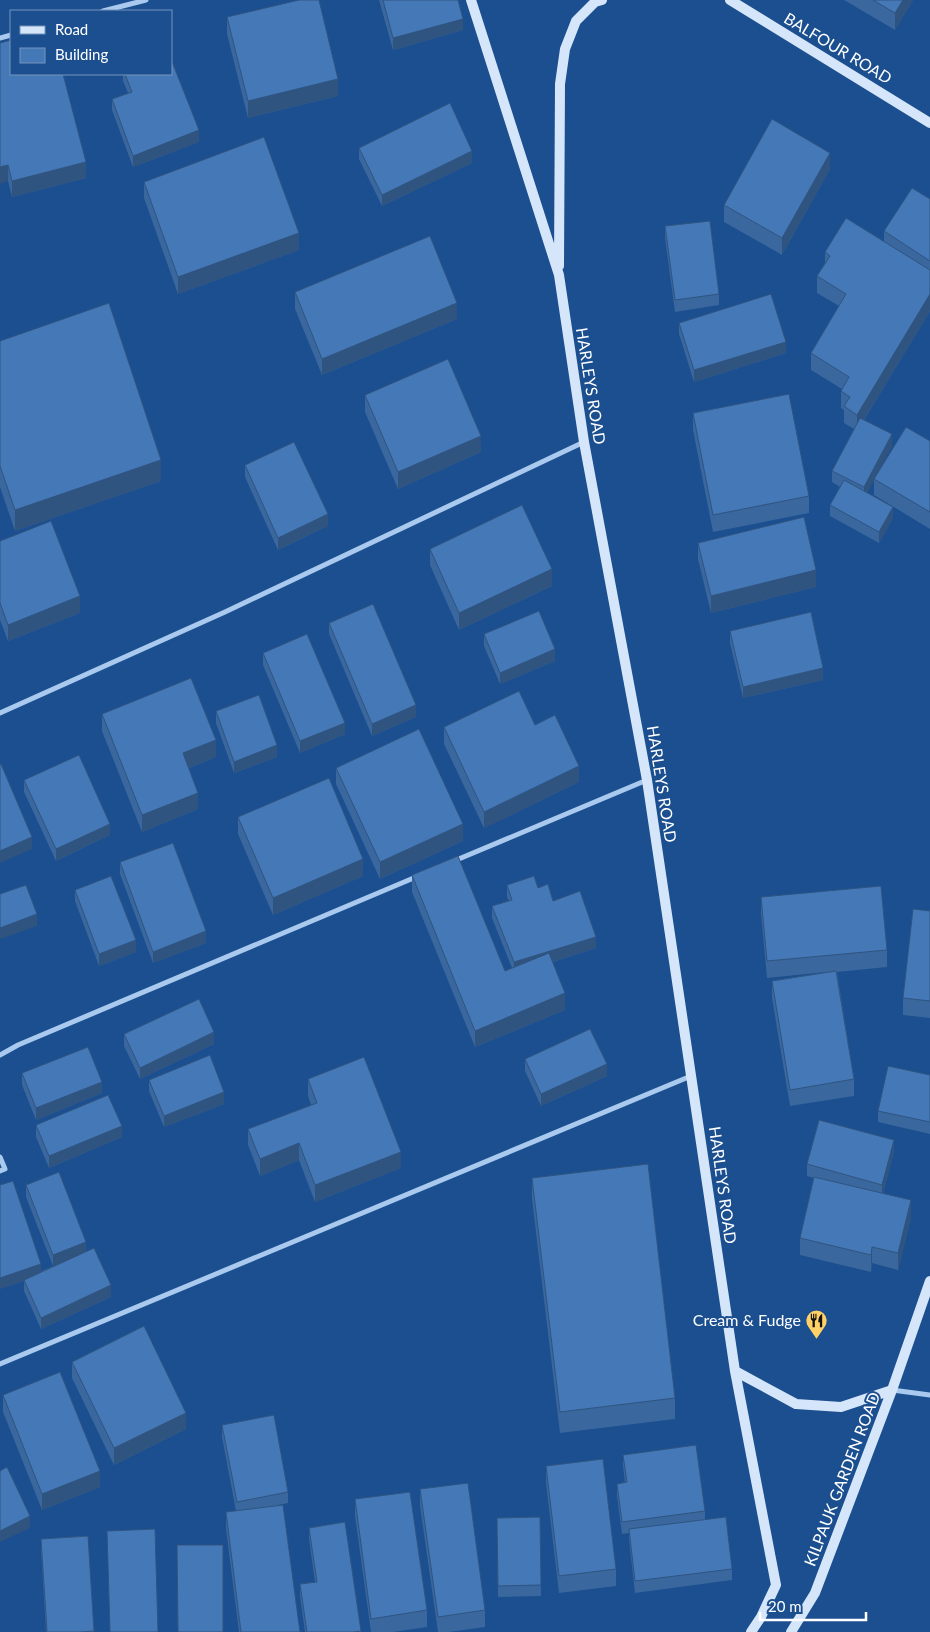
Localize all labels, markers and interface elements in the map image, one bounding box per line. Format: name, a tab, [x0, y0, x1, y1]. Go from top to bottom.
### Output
street label: BALFOUR ROAD	[781, 8, 896, 87]
legend	[10, 10, 172, 75]
text: Road	[55, 20, 88, 38]
text: Building	[55, 45, 108, 63]
street label: HARLEYS ROAD	[573, 326, 610, 446]
street label: HARLEYS ROAD	[644, 724, 681, 844]
street label: HARLEYS ROAD	[706, 1125, 741, 1245]
restaurant icon: Cream & Fudge	[805, 1308, 829, 1339]
place label: Cream & Fudge	[693, 1310, 801, 1329]
street label: KILPAUK GARDEN ROAD	[800, 1389, 884, 1568]
scale bar	[760, 1590, 866, 1622]
text: 20 m	[768, 1597, 802, 1615]

